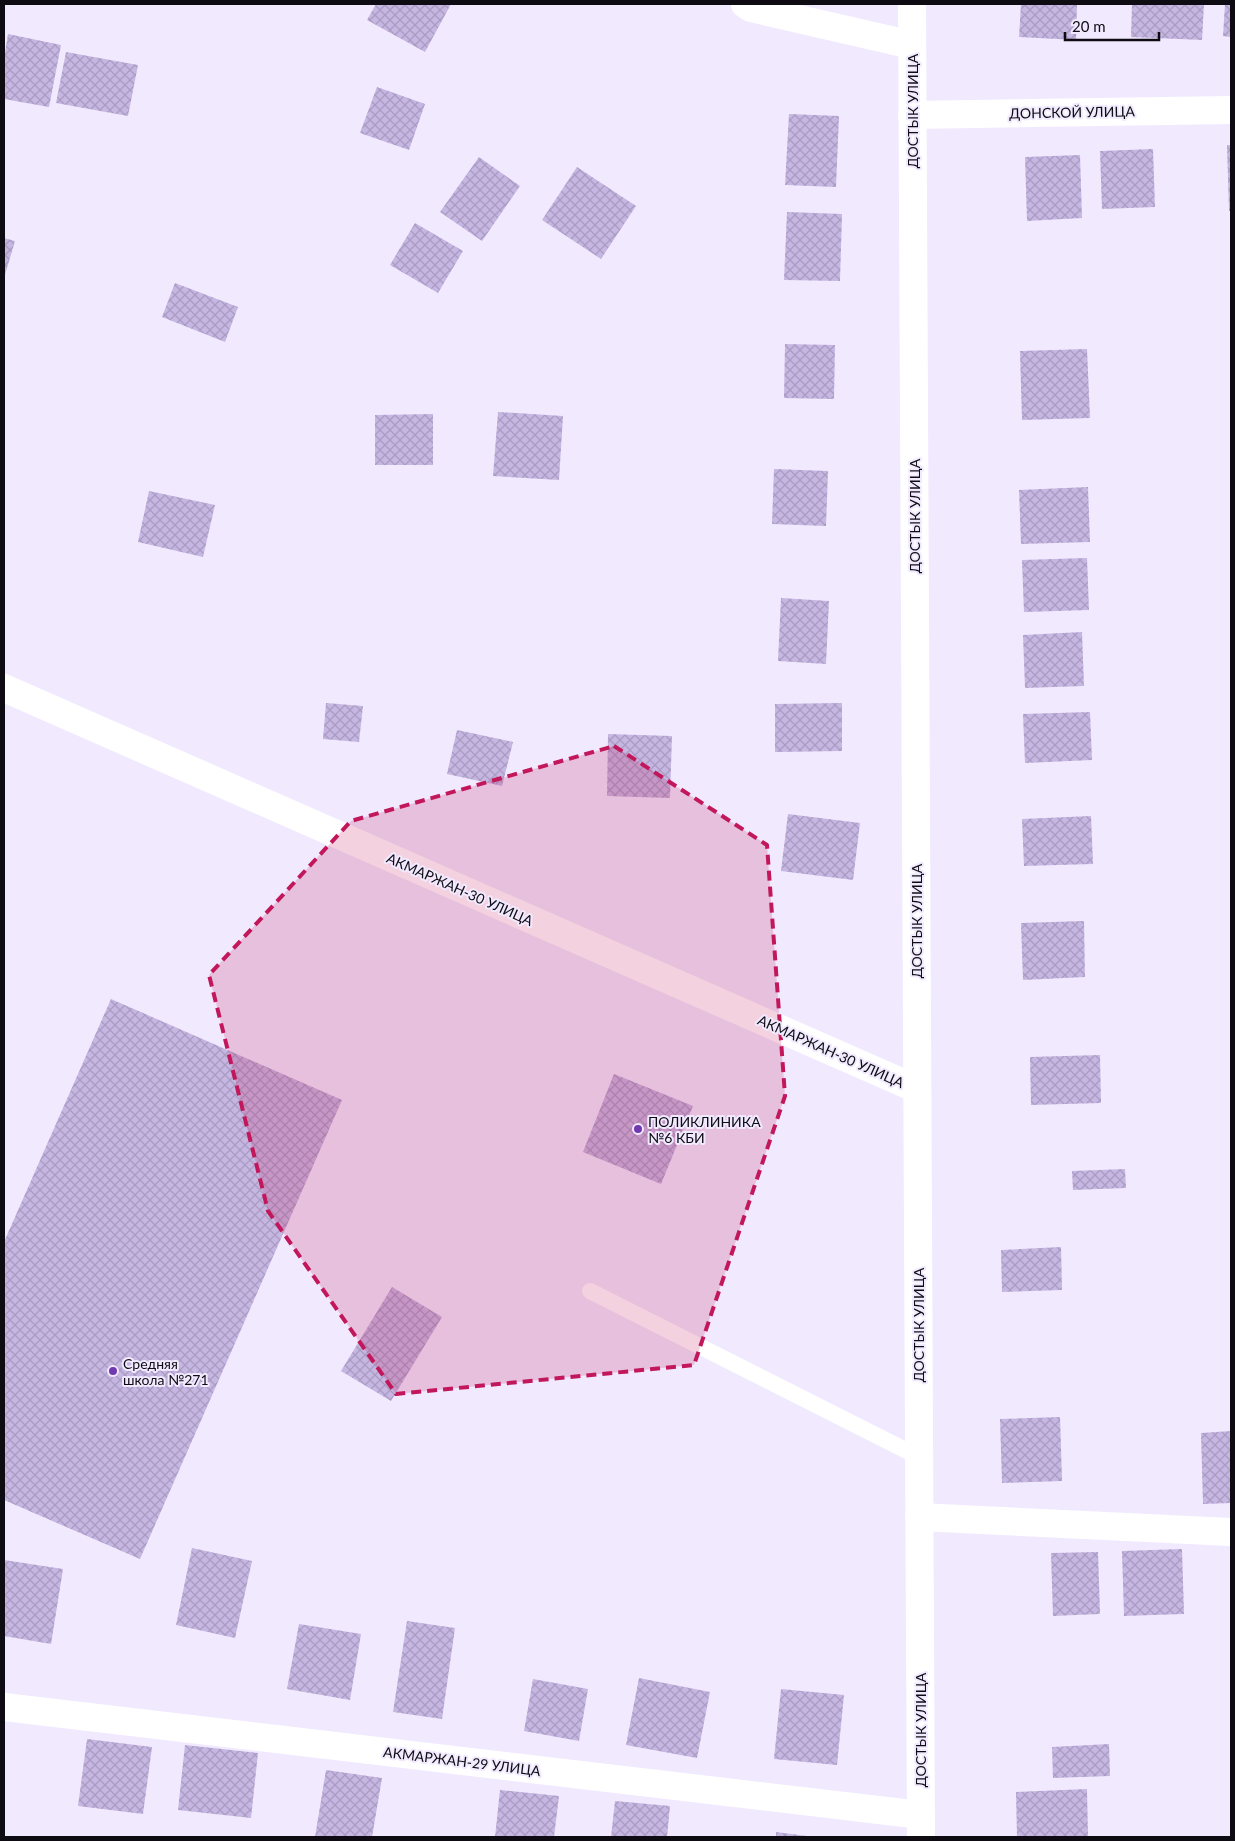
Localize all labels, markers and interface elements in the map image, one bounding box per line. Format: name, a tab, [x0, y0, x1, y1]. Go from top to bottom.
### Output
scale bar	[1065, 10, 1159, 42]
text: 20 m	[1072, 17, 1106, 35]
street label: ДОСТЫК УЛИЦА	[904, 53, 921, 168]
street label: ДОНСКОЙ УЛИЦА	[1009, 102, 1135, 122]
street label: ДОСТЫК УЛИЦА	[906, 458, 923, 573]
street label: АКМАРЖАН-30 УЛИЦА	[384, 849, 536, 929]
street label: ДОСТЫК УЛИЦА	[908, 863, 925, 978]
street label: АКМАРЖАН-30 УЛИЦА	[755, 1011, 907, 1091]
place label: ПОЛИКЛИНИКА №6 КБИ	[648, 1113, 761, 1146]
marker: ПОЛИКЛИНИКА №6 КБИ	[632, 1123, 644, 1135]
street label: ДОСТЫК УЛИЦА	[910, 1267, 927, 1382]
place label: Средняя школа №271	[123, 1355, 209, 1388]
marker: Средняя школа №271	[107, 1365, 119, 1377]
street label: ДОСТЫК УЛИЦА	[912, 1672, 929, 1787]
street label: АКМАРЖАН-29 УЛИЦА	[382, 1743, 542, 1779]

